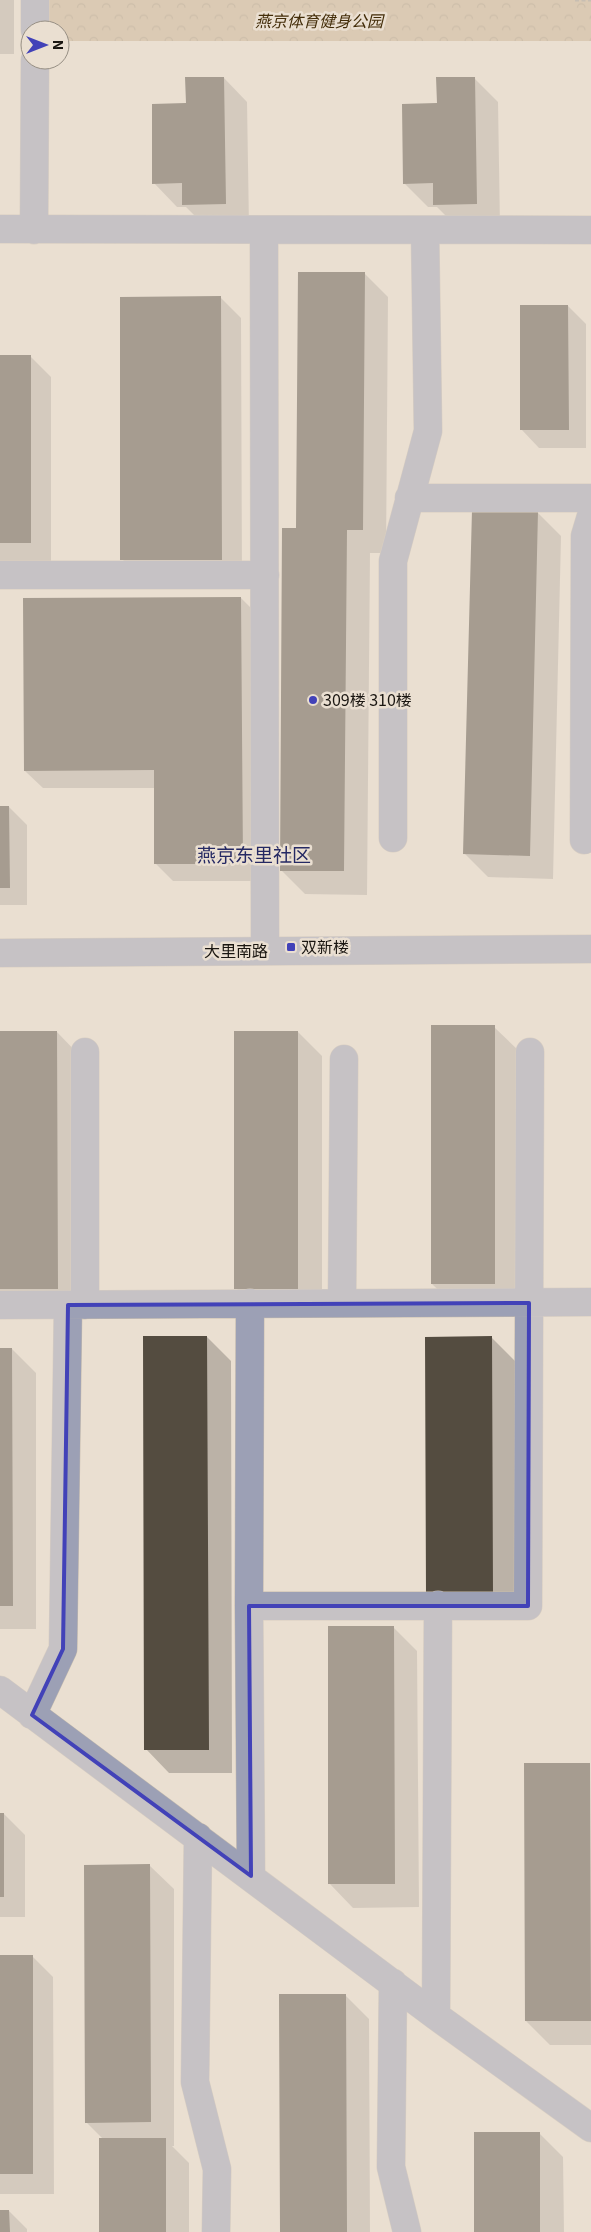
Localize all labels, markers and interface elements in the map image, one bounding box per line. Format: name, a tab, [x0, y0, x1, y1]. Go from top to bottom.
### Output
park label: 燕京体育健身公园	[255, 8, 385, 32]
north arrow	[20, 20, 70, 70]
text: N	[49, 40, 69, 50]
place label: 309楼 310楼	[323, 687, 412, 711]
marker: 309楼 310楼	[307, 694, 319, 706]
district label: 燕京东里社区	[197, 840, 311, 867]
place label: 双新楼	[301, 934, 349, 958]
street label: 大里南路	[204, 938, 268, 962]
marker: 双新楼	[285, 941, 297, 953]

